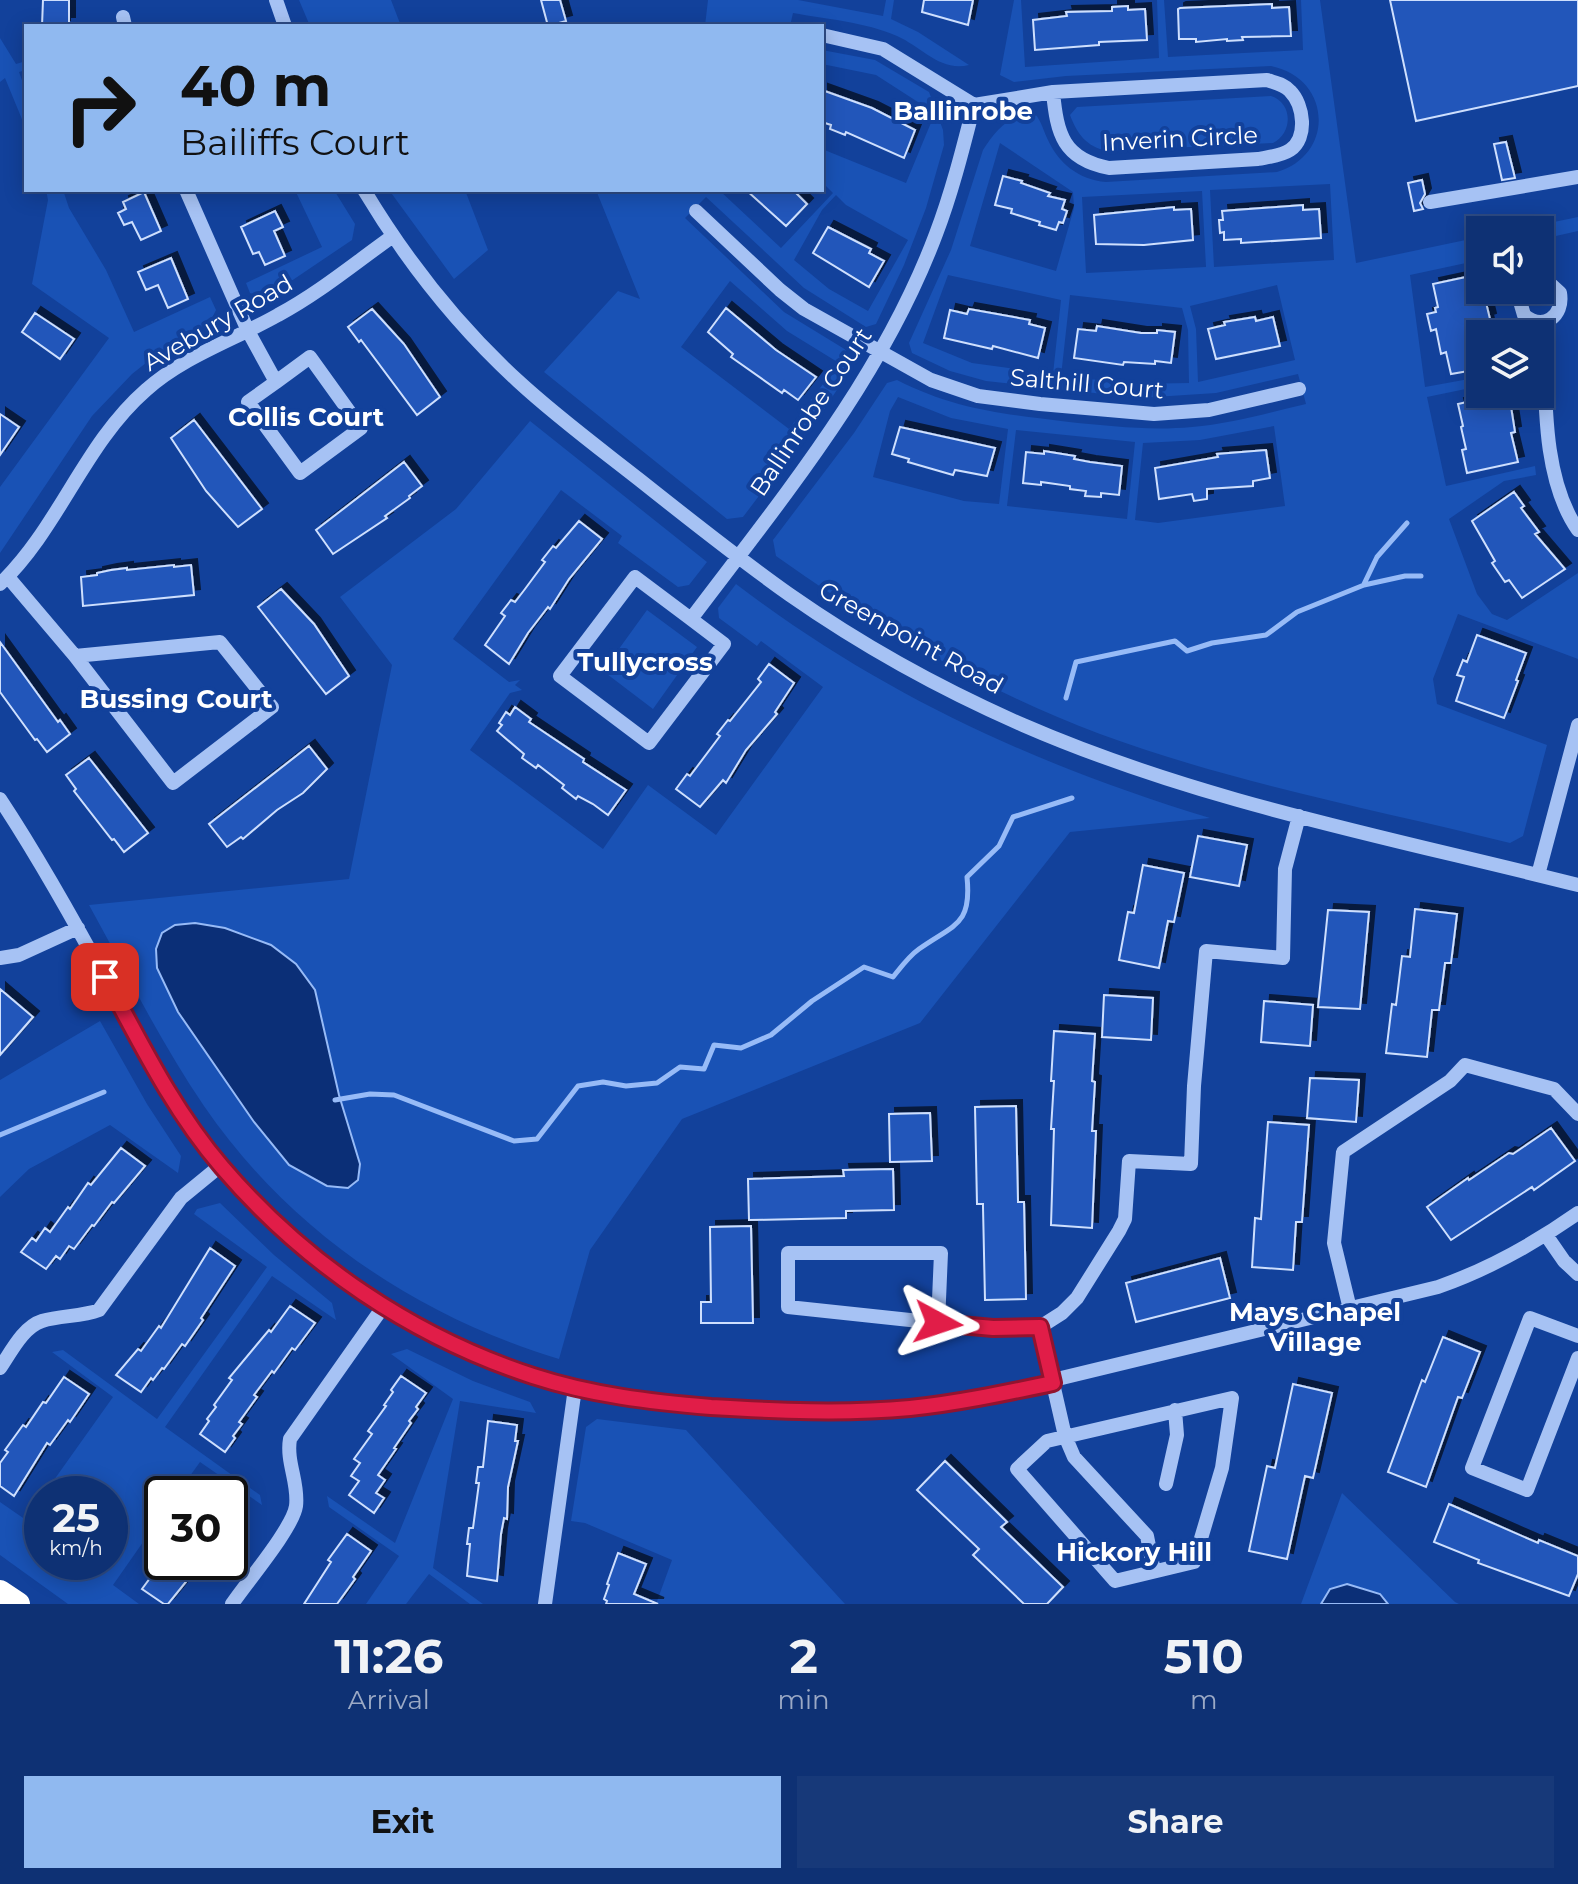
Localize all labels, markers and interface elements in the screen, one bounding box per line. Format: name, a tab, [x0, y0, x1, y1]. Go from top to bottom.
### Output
text: 40 m	[180, 52, 331, 120]
icon: right	[48, 56, 152, 160]
district label: Ballinrobe	[893, 95, 1033, 127]
text: Bailiffs Court	[180, 120, 410, 164]
street label: Inverin Circle	[1101, 120, 1259, 157]
map controls	[1466, 216, 1554, 408]
button: sound	[1466, 216, 1554, 304]
street label: Avebury Road	[138, 268, 298, 377]
button: layers	[1466, 320, 1554, 408]
street label: Ballinrobe Court	[744, 322, 878, 501]
street label: Salthill Court	[1009, 362, 1165, 405]
district label: Collis Court	[228, 401, 384, 433]
street label: Greenpoint Road	[814, 575, 1008, 700]
district label: Tullycross	[577, 646, 713, 678]
district label: Bussing Court	[80, 683, 272, 715]
pin	[71, 943, 139, 1011]
icon: arrive	[83, 955, 127, 999]
position arrow	[896, 1281, 980, 1365]
district label: Mays Chapel Village	[1229, 1296, 1401, 1358]
speed limit sign: 30	[144, 1476, 248, 1580]
text: 25	[52, 1493, 100, 1542]
text: km/h	[49, 1536, 103, 1560]
district label: Hickory Hill	[1056, 1536, 1212, 1568]
text: 11:26	[334, 1627, 443, 1685]
text: 2	[789, 1627, 818, 1685]
text: 510	[1164, 1627, 1244, 1685]
text: Arrival	[348, 1684, 430, 1716]
text: min	[777, 1684, 830, 1716]
text: m	[1190, 1684, 1218, 1716]
button: Exit	[24, 1776, 781, 1868]
button: Share	[797, 1776, 1554, 1868]

